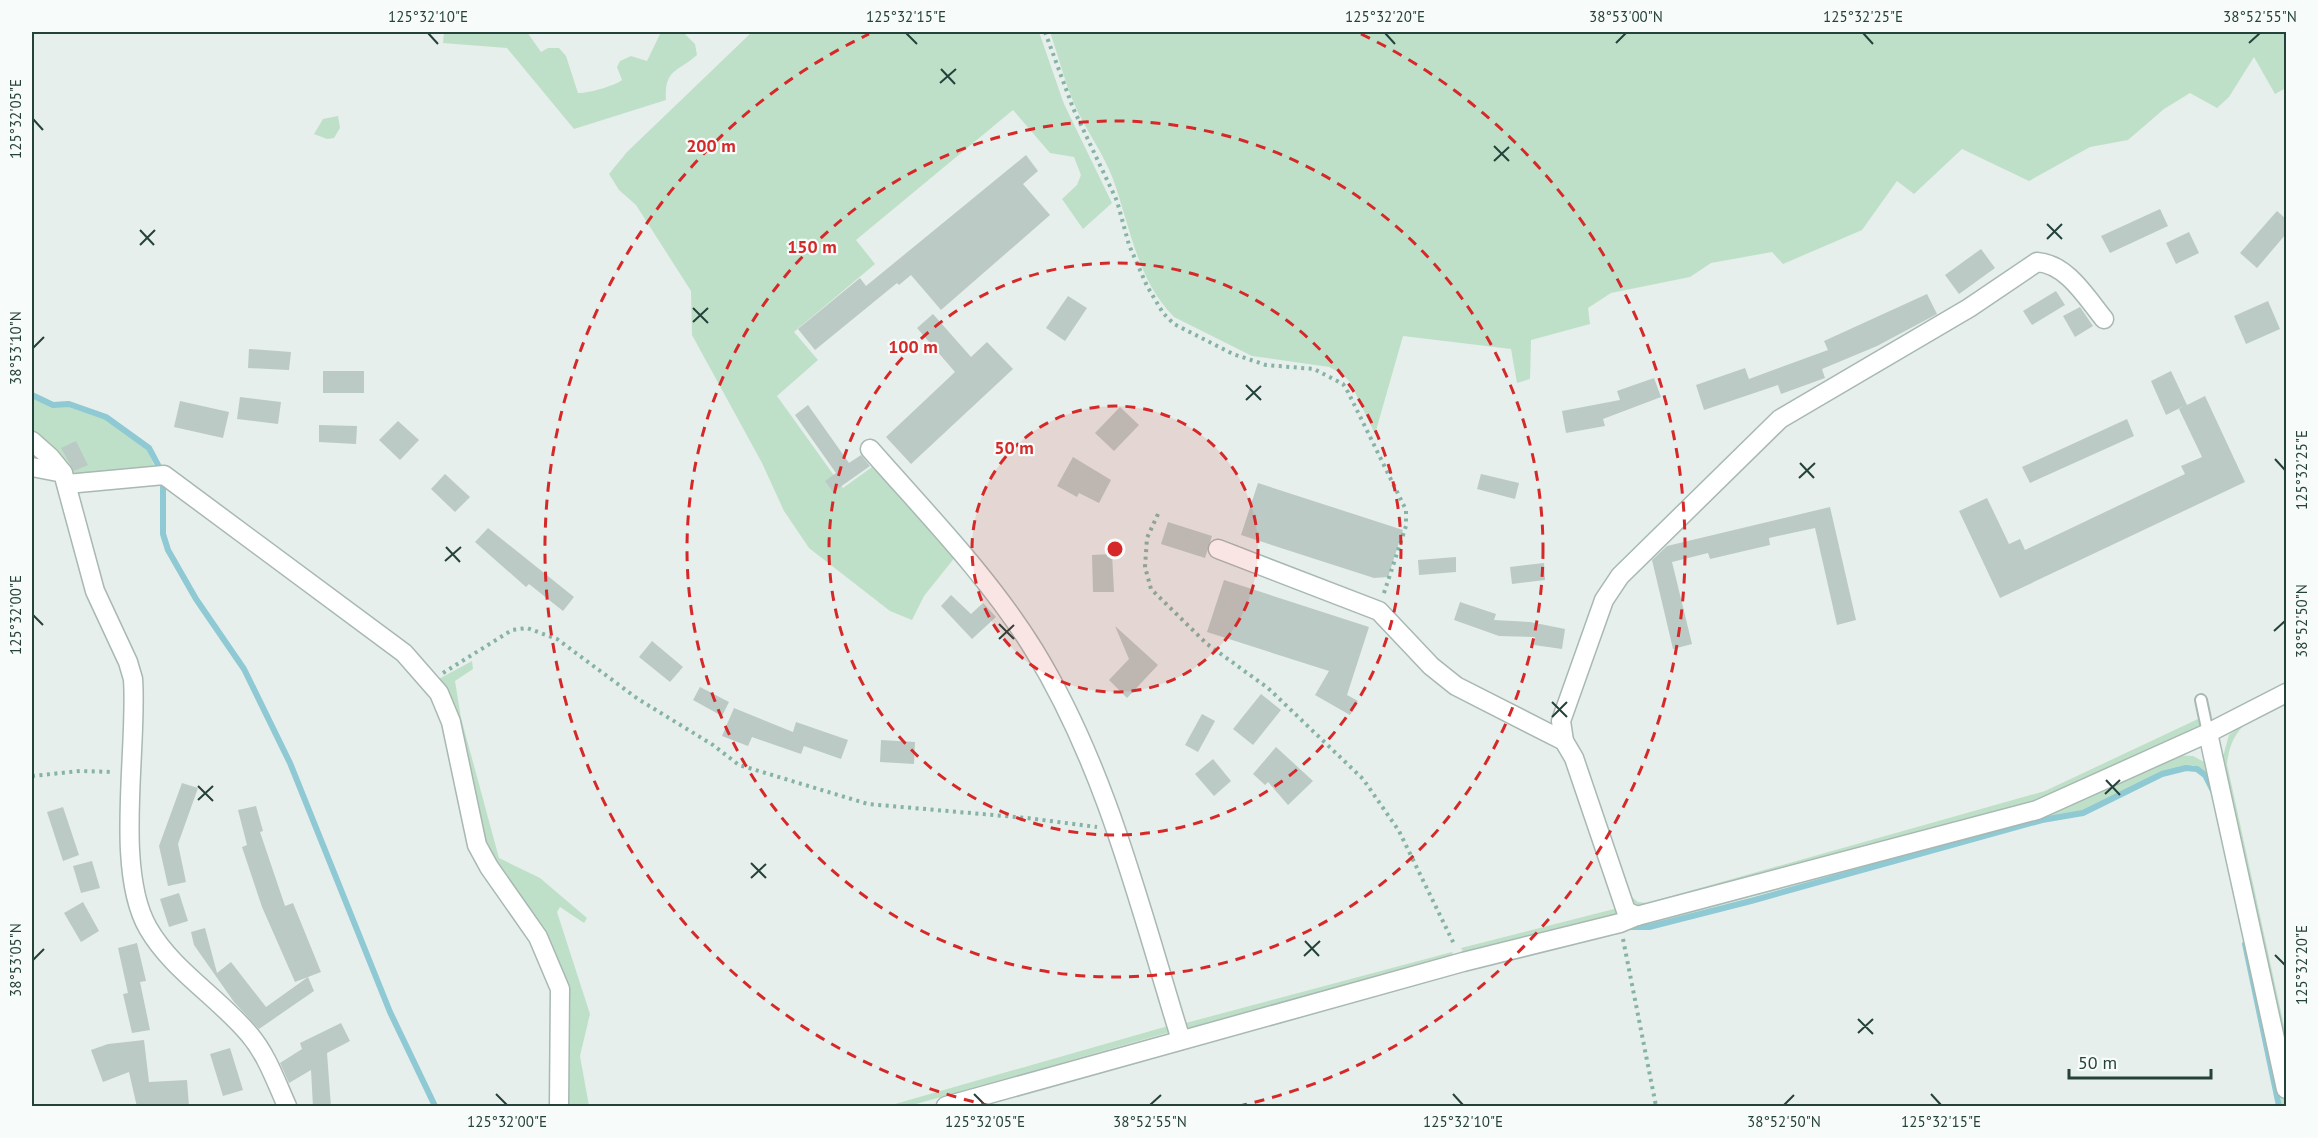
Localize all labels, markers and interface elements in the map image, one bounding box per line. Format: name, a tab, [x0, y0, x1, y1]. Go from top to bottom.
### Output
text: 125°32'10"E	[388, 7, 468, 26]
text: 125°32'15"E	[866, 7, 946, 26]
text: 125°32'20"E	[1345, 7, 1425, 26]
text: 38°53'00"N	[1589, 7, 1663, 26]
text: 125°32'25"E	[1823, 7, 1903, 26]
text: 38°52'55"N	[2223, 7, 2297, 26]
text: 125°32'05"E	[6, 79, 25, 159]
text: 200 m	[686, 134, 736, 157]
text: 150 m	[787, 235, 837, 258]
text: 38°53'10"N	[6, 311, 25, 385]
text: 100 m	[888, 335, 938, 358]
text: 125°32'25"E	[2292, 430, 2311, 510]
text: 50 m	[994, 436, 1034, 459]
centre of rings	[1105, 539, 1125, 559]
text: 125°32'00"E	[6, 575, 25, 655]
text: 38°52'50"N	[2292, 584, 2311, 658]
text: 38°53'05"N	[6, 923, 25, 997]
text: 125°32'20"E	[2292, 925, 2311, 1005]
scale bar	[2069, 1042, 2212, 1080]
text: 50 m	[2078, 1051, 2117, 1074]
text: 125°32'00"E	[467, 1112, 547, 1131]
text: 125°32'05"E	[945, 1112, 1025, 1131]
text: 38°52'55"N	[1113, 1112, 1187, 1131]
text: 125°32'10"E	[1423, 1112, 1503, 1131]
text: 38°52'50"N	[1747, 1112, 1821, 1131]
text: 125°32'15"E	[1901, 1112, 1981, 1131]

